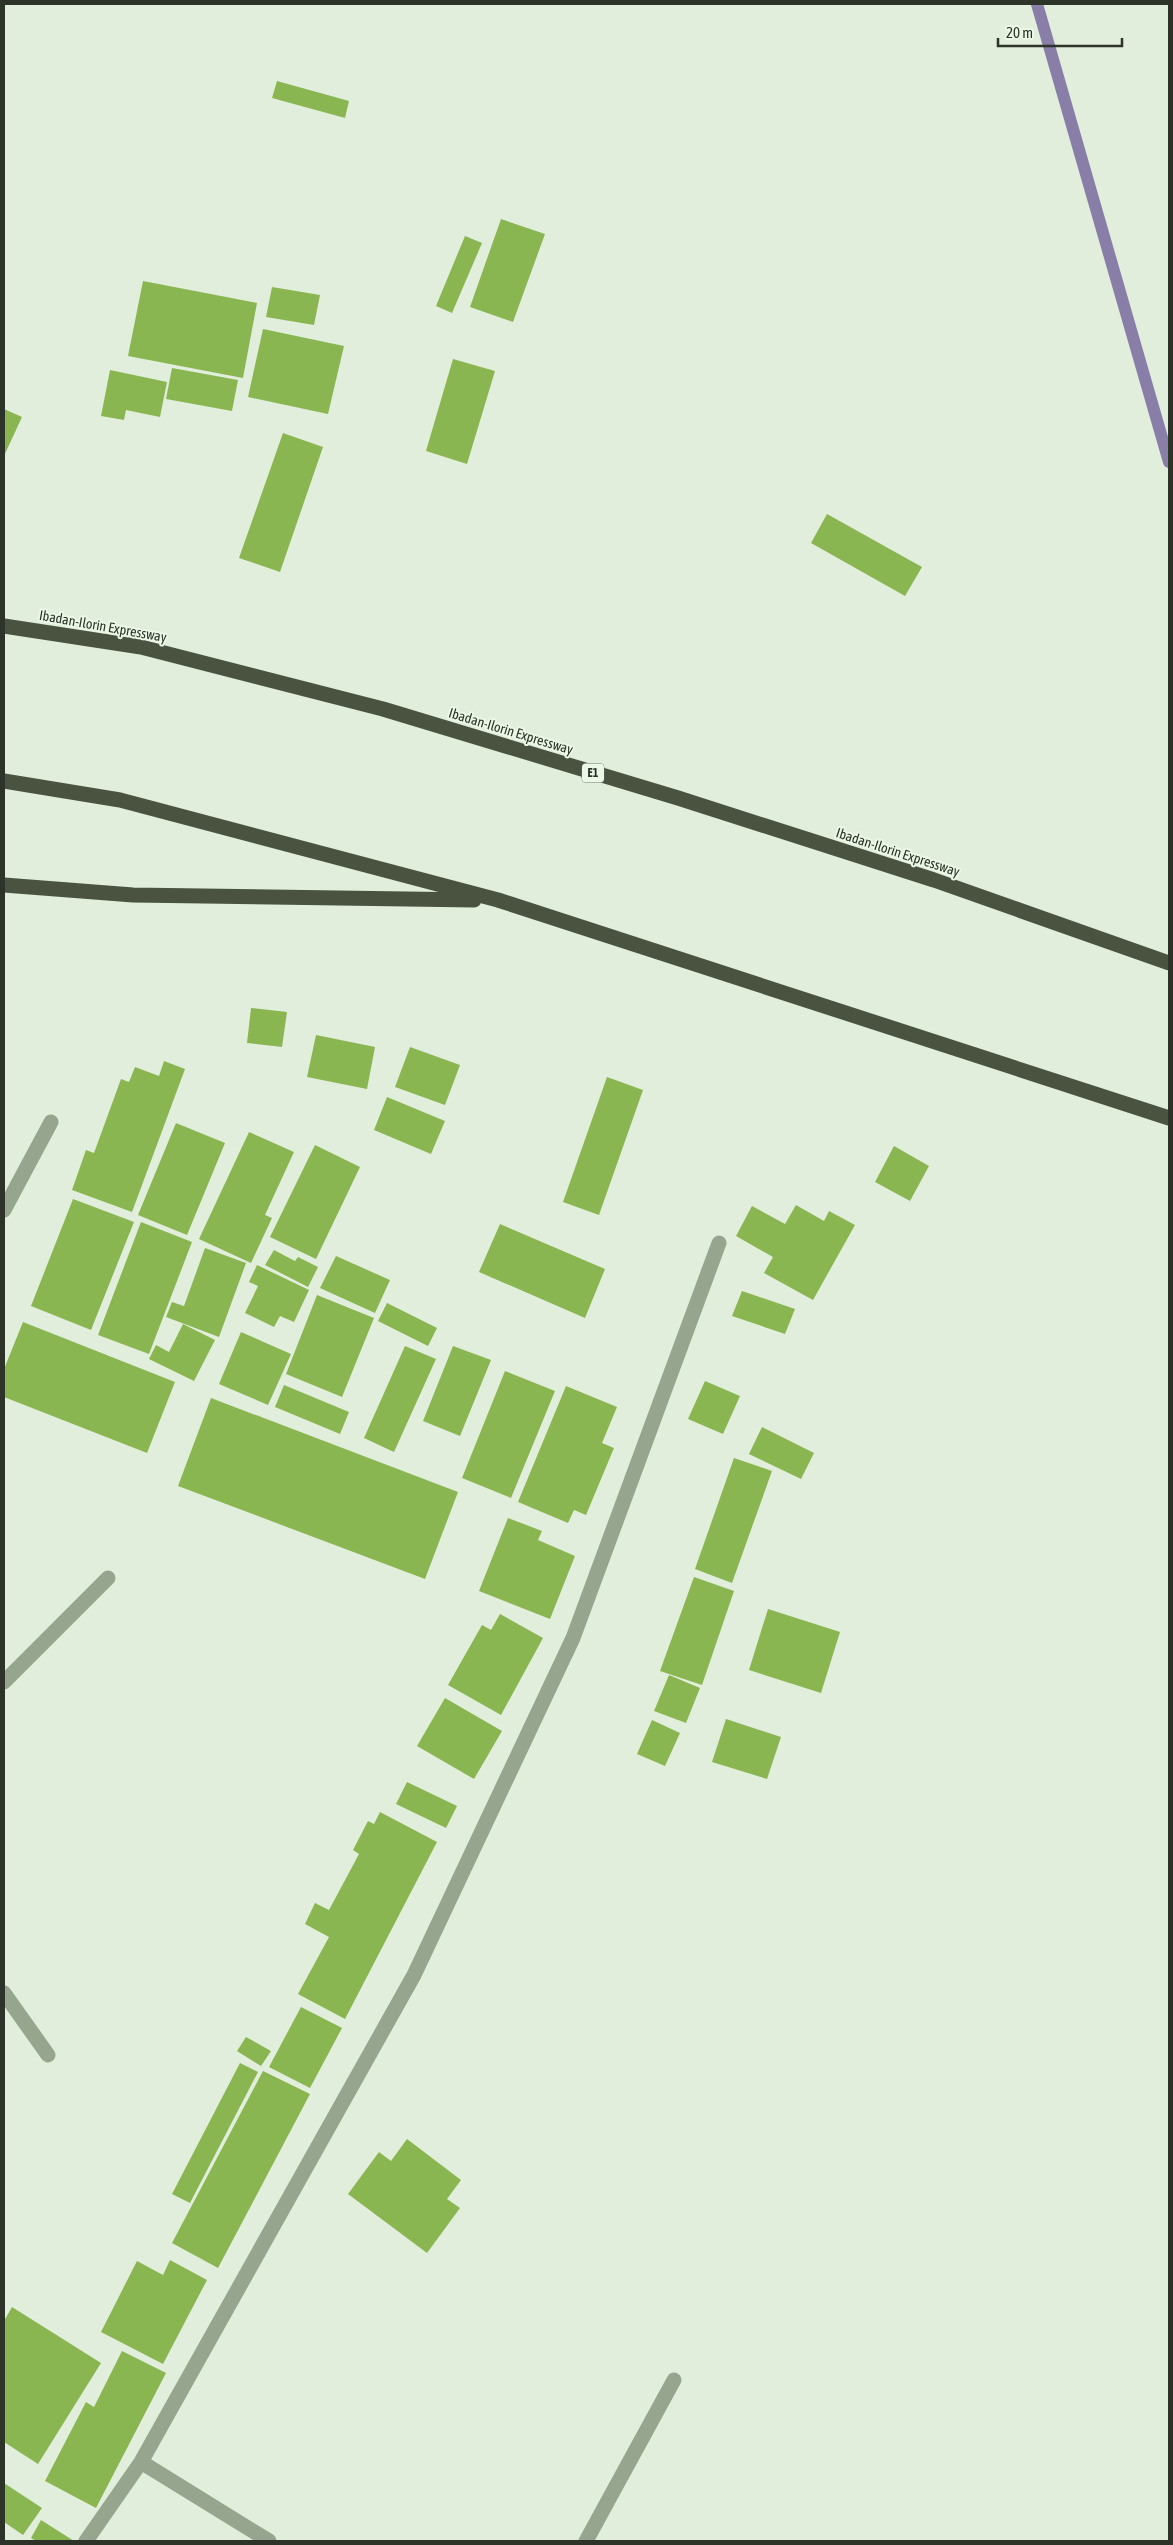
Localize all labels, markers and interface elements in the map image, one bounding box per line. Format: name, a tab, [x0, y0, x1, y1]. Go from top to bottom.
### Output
scale bar	[998, 15, 1122, 47]
text: 20 m	[1006, 24, 1033, 41]
street label: Ibadan-Ilorin Expressway	[38, 607, 168, 645]
street label: Ibadan-Ilorin Expressway	[447, 704, 575, 758]
road number: E1	[582, 764, 604, 782]
street label: Ibadan-Ilorin Expressway	[834, 824, 962, 880]

